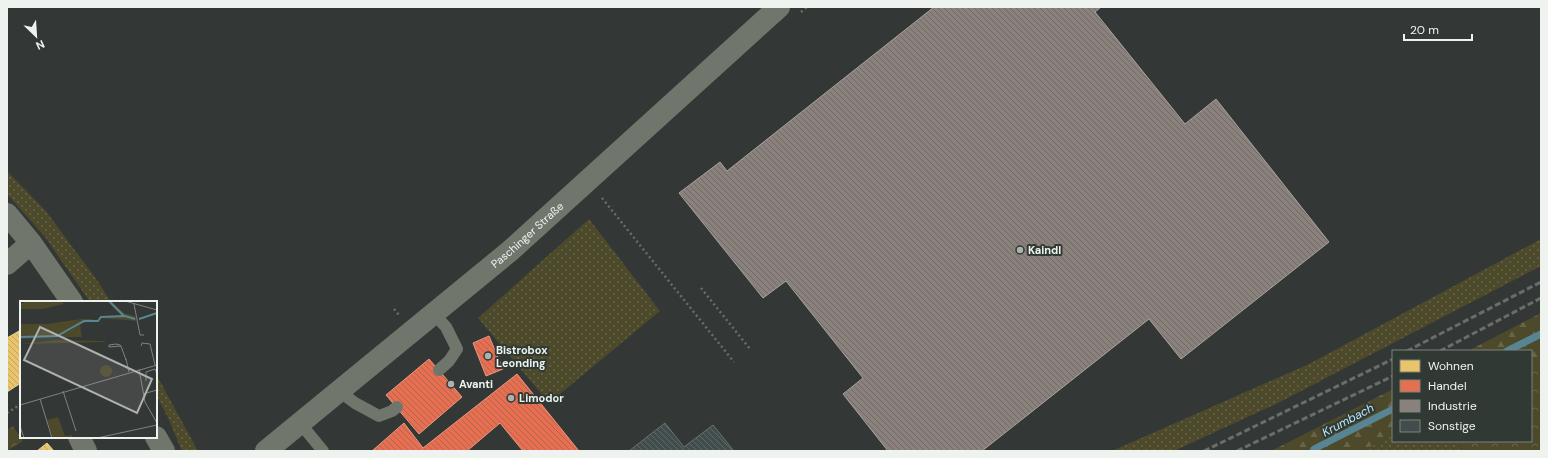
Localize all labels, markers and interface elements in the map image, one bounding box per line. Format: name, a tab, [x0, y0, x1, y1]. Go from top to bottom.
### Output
north arrow	[16, 16, 56, 56]
scale bar	[1404, 16, 1472, 42]
text: 20 m	[1410, 22, 1439, 38]
text: N	[34, 37, 47, 53]
street label: Paschinger Straße	[488, 199, 566, 271]
place label: Kaindl	[1028, 243, 1061, 257]
marker: Kaindl	[1015, 245, 1025, 255]
inset map	[20, 301, 157, 438]
place label: Bistrobox Leonding	[496, 343, 548, 370]
legend	[1392, 350, 1532, 442]
marker: Bistrobox Leonding	[483, 351, 493, 361]
text: Wohnen	[1428, 358, 1474, 374]
place label: Avanti	[459, 377, 493, 391]
text: Handel	[1428, 378, 1467, 394]
marker: Avanti	[446, 379, 456, 389]
place label: Limodor	[519, 391, 564, 405]
marker: Limodor	[506, 393, 516, 403]
text: Industrie	[1428, 398, 1477, 414]
water label: Krumbach	[1319, 400, 1377, 440]
text: Sonstige	[1428, 418, 1476, 434]

